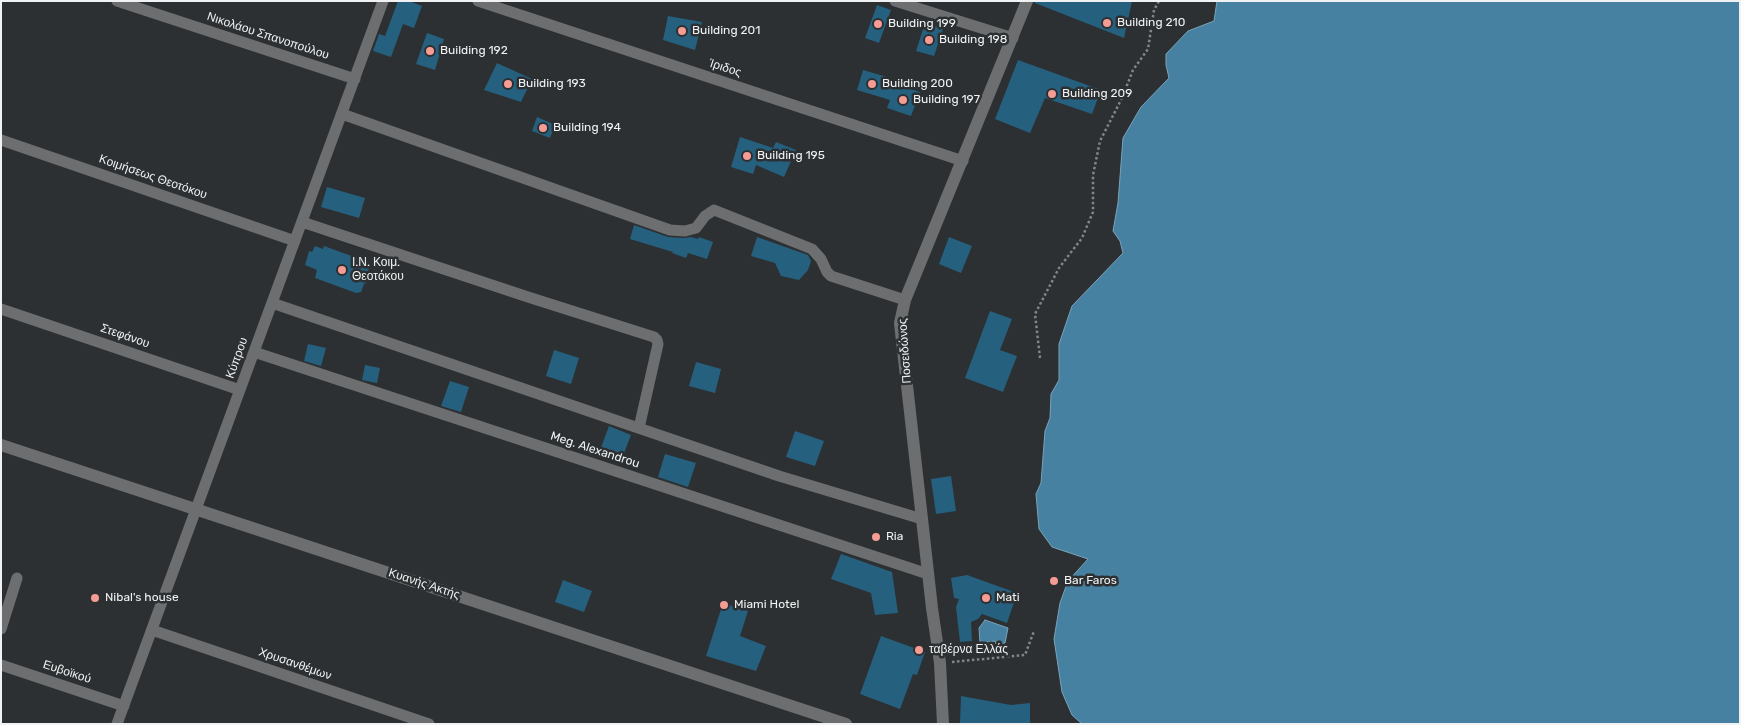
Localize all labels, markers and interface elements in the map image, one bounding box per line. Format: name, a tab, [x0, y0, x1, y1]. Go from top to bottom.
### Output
street label: Νικολάου Σπανοπούλου	[205, 9, 331, 63]
place label: Building 210	[1117, 16, 1185, 30]
place label: Building 199	[888, 17, 956, 31]
marker: Building 210	[1101, 17, 1113, 29]
marker: Building 199	[872, 18, 884, 30]
place label: Building 201	[692, 24, 760, 38]
marker: Building 201	[676, 25, 688, 37]
place label: Building 198	[939, 33, 1007, 47]
marker: Building 198	[923, 34, 935, 46]
place label: Building 192	[440, 44, 508, 58]
marker: Building 192	[424, 45, 436, 57]
street label: Ίριδος	[707, 56, 743, 80]
place label: Building 193	[518, 77, 586, 91]
place label: Building 200	[882, 77, 953, 91]
marker: Building 193	[502, 78, 514, 90]
marker: Building 200	[866, 78, 878, 90]
place label: Building 209	[1062, 87, 1132, 101]
marker: Building 209	[1046, 88, 1058, 100]
place label: Building 197	[913, 93, 980, 107]
marker: Building 197	[897, 94, 909, 106]
place label: Building 194	[553, 121, 621, 135]
marker: Building 194	[537, 122, 549, 134]
place label: Building 195	[757, 149, 825, 163]
marker: Building 195	[741, 150, 753, 162]
street label: Κοιμήσεως Θεοτόκου	[97, 152, 209, 202]
place label: Ι.Ν. Κοιμ. Θεοτόκου	[352, 256, 404, 284]
marker: Ι.Ν. Κοιμ. Θεοτόκου	[336, 264, 348, 276]
street label: Ποσειδώνος	[896, 318, 914, 384]
street label: Στεφάνου	[99, 321, 151, 351]
street label: Κύπρου	[223, 335, 251, 381]
street label: Meg. Alexandrou	[549, 429, 641, 471]
place label: Ria	[886, 530, 903, 544]
marker: Ria	[870, 531, 882, 543]
street label: Κυανής Ακτής	[387, 566, 461, 602]
place label: Bar Faros	[1064, 574, 1117, 588]
marker: Bar Faros	[1048, 575, 1060, 587]
place label: Nibal's house	[105, 591, 179, 605]
place label: Mati	[996, 591, 1020, 605]
marker: Nibal's house	[89, 592, 101, 604]
marker: Mati	[980, 592, 992, 604]
place label: Miami Hotel	[734, 598, 799, 612]
marker: Miami Hotel	[718, 599, 730, 611]
place label: ταβέρνα Ελλάς	[929, 643, 1008, 657]
marker: ταβέρνα Ελλάς	[913, 644, 925, 656]
street label: Χρυσανθέμων	[257, 645, 333, 683]
street label: Ευβοϊκού	[41, 657, 93, 687]

